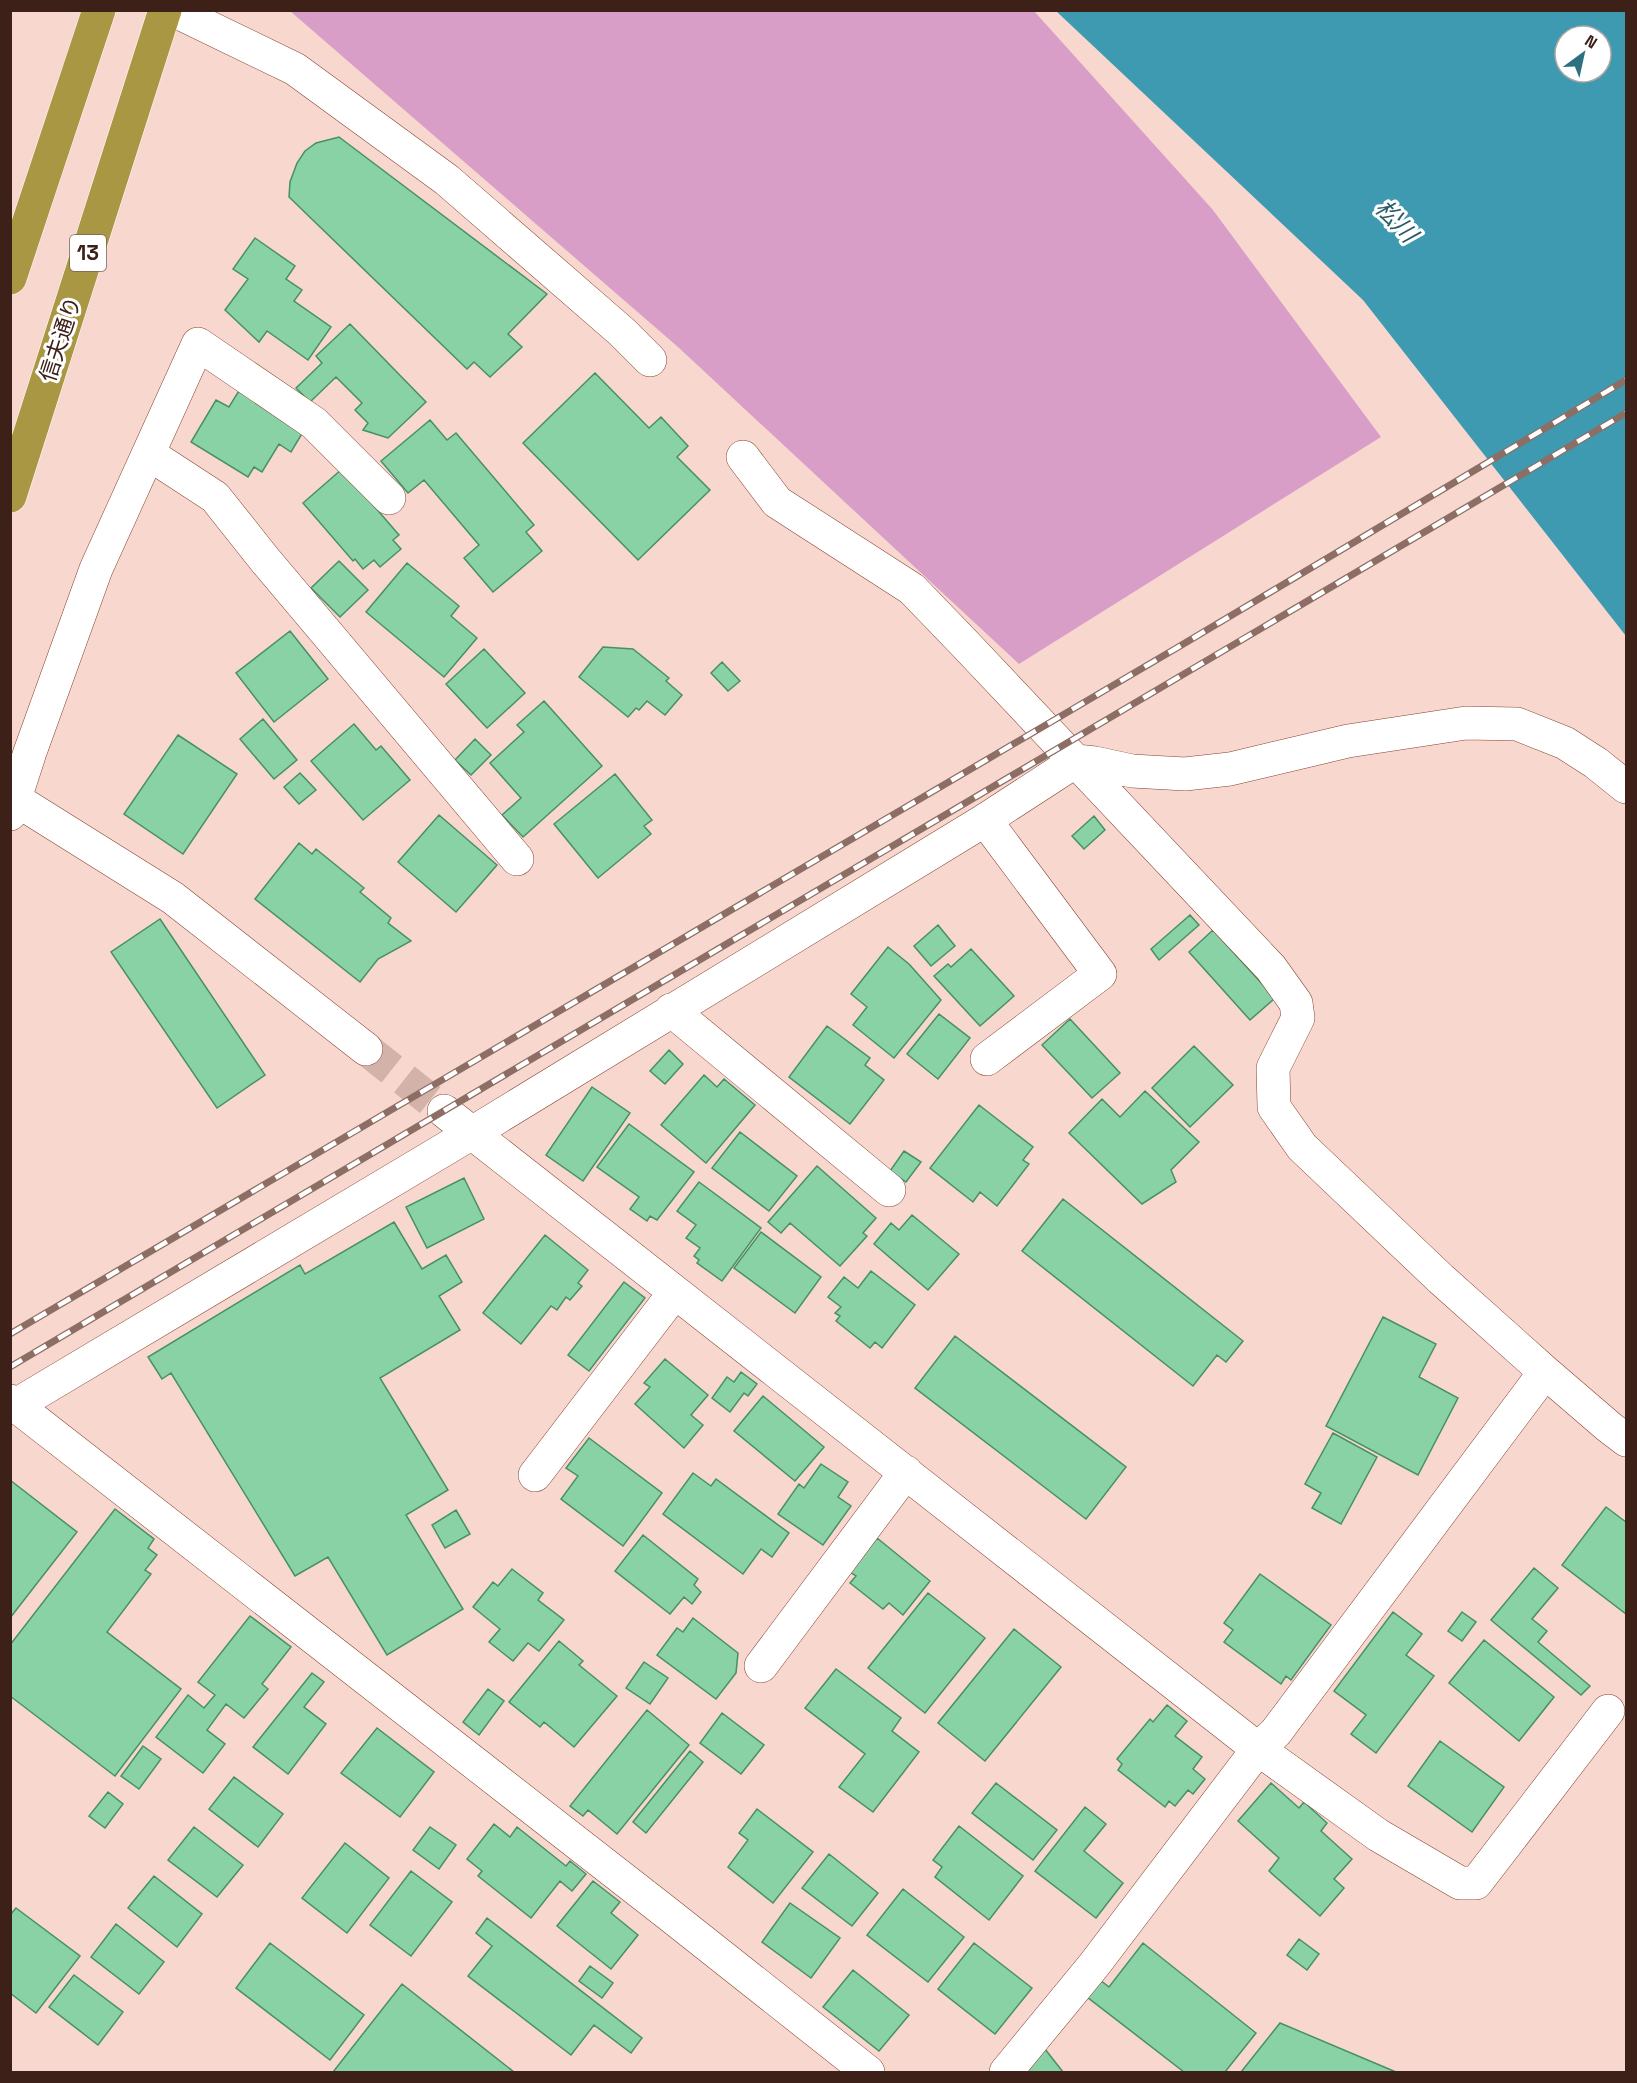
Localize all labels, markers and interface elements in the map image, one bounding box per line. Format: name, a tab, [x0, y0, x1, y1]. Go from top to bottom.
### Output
north arrow	[1553, 24, 1613, 84]
text: N	[1581, 30, 1601, 54]
water label: 松川	[1369, 193, 1426, 251]
road number: 13	[70, 235, 106, 271]
street label: 信夫通り	[33, 293, 87, 385]

